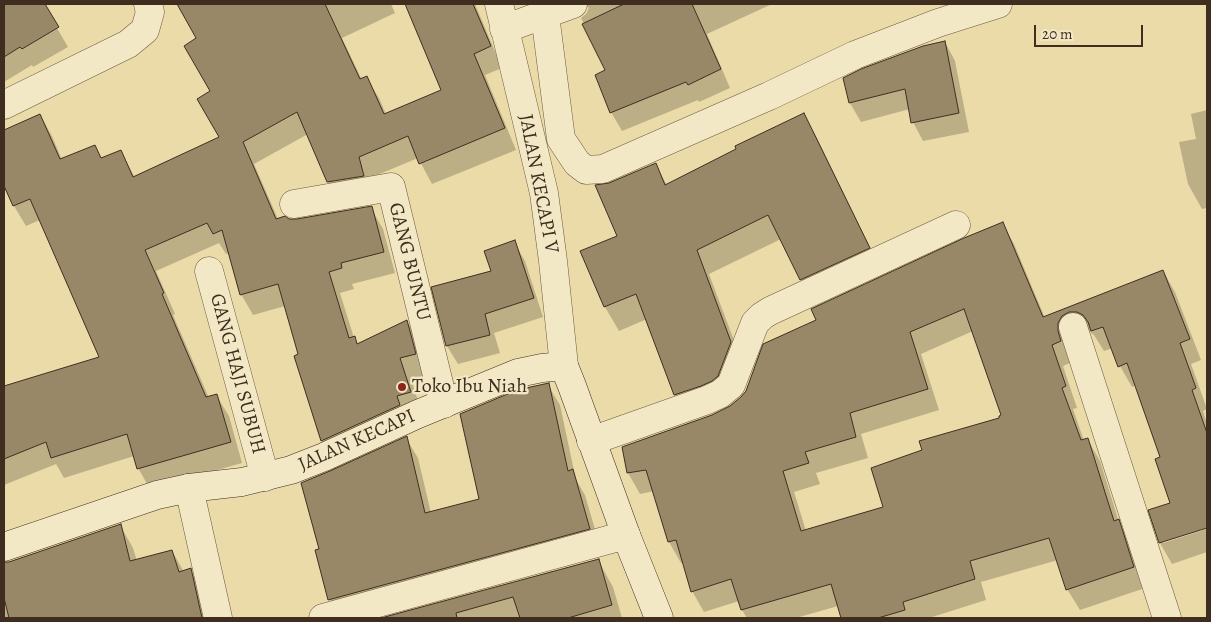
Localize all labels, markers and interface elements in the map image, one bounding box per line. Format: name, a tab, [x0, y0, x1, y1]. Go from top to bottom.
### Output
scale bar	[1036, 15, 1145, 47]
text: 20 m	[1042, 24, 1073, 44]
street label: JALAN KECAPI V	[513, 112, 563, 256]
street label: GANG BUNTU	[383, 201, 435, 323]
street label: GANG HAJI SUBUH	[204, 291, 270, 457]
place label: Toko Ibu Niah	[412, 375, 527, 399]
marker: Toko Ibu Niah	[396, 381, 408, 393]
street label: JALAN KECAPI	[295, 405, 419, 477]

